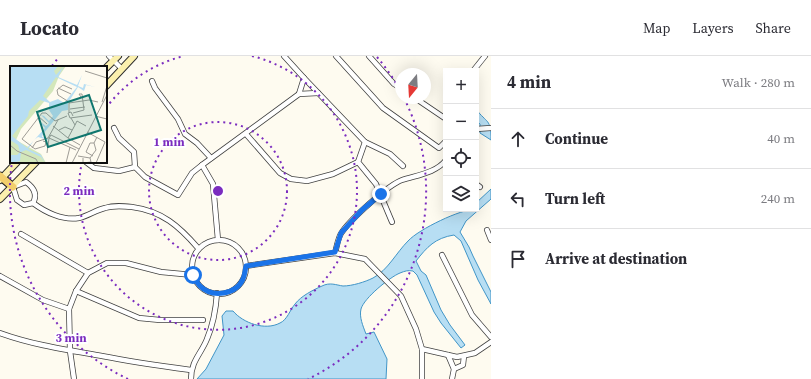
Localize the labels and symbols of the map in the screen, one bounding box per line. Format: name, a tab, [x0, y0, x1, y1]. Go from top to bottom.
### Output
inset map	[10, 66, 107, 163]
north arrow	[395, 68, 431, 104]
text: 1 min	[153, 134, 185, 150]
text: 2 min	[63, 183, 95, 199]
centre of rings	[211, 184, 225, 198]
route end	[372, 185, 390, 203]
route start	[184, 266, 202, 284]
text: 3 min	[55, 330, 87, 346]

